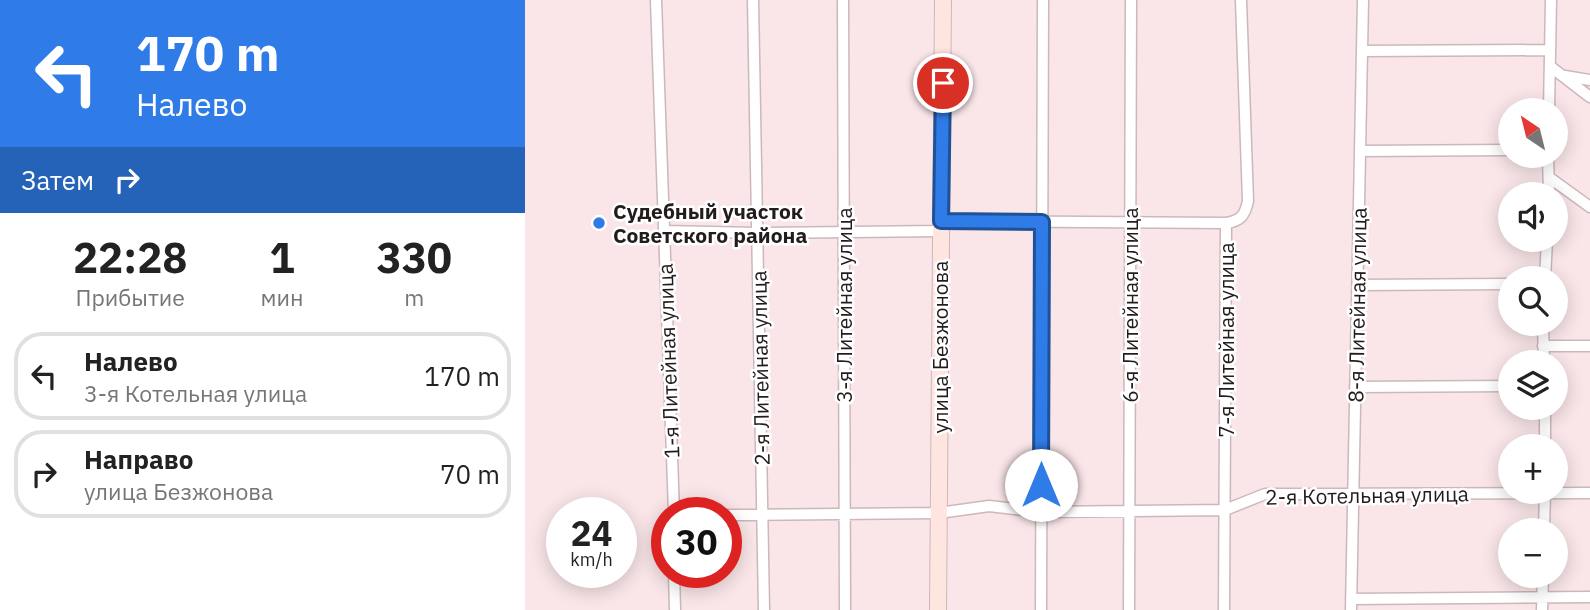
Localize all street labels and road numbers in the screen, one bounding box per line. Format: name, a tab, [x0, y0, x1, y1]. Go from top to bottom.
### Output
street label: 3-я Литейная улица	[830, 207, 858, 403]
street label: 6-я Литейная улица	[1116, 207, 1144, 403]
street label: 8-я Литейная улица	[1341, 207, 1373, 403]
street label: 7-я Литейная улица	[1212, 242, 1240, 438]
street label: улица Безжонова	[926, 261, 954, 433]
street label: 1-я Литейная улица	[651, 263, 685, 459]
street label: 2-я Литейная улица	[744, 270, 776, 466]
street label: 2-я Котельная улица	[1265, 479, 1469, 511]

